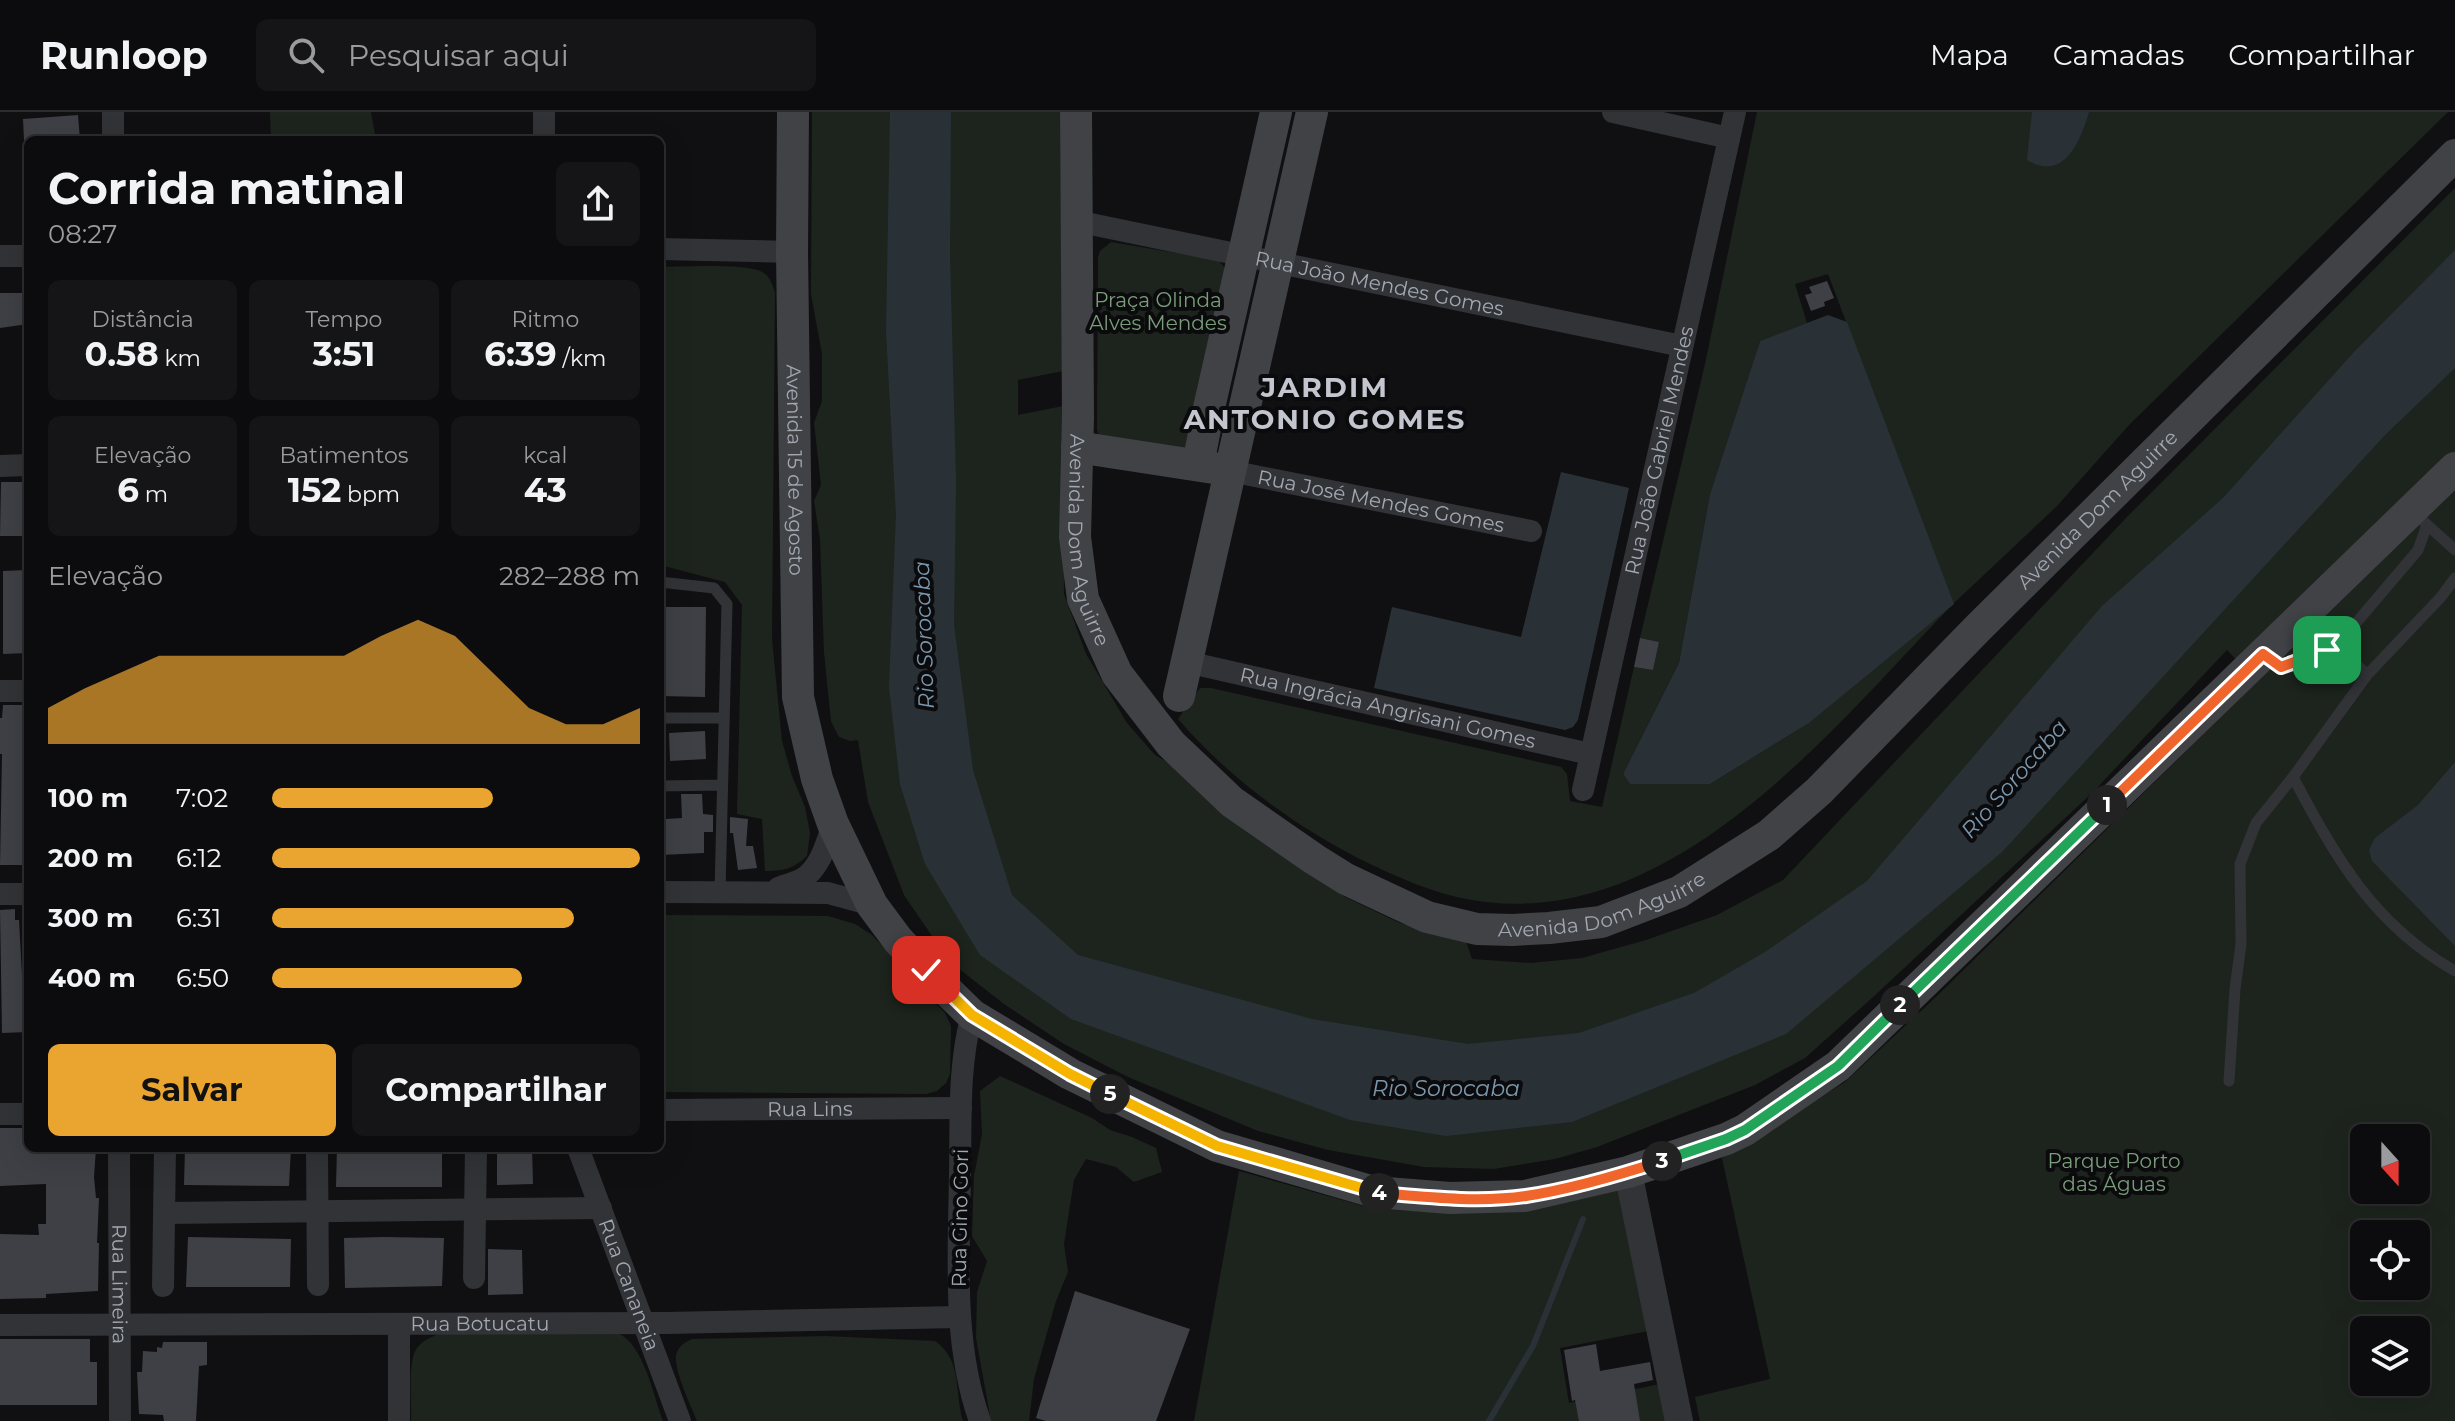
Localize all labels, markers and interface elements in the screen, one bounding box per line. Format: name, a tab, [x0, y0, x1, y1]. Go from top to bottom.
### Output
search box	[256, 19, 816, 91]
text: Runloop	[40, 32, 208, 79]
icon: search	[284, 33, 328, 77]
text: Pesquisar aqui	[348, 37, 569, 74]
text: Mapa	[1930, 38, 2009, 72]
text: Camadas	[2053, 38, 2184, 72]
text: Compartilhar	[2228, 38, 2415, 72]
text: Corrida matinal	[48, 161, 405, 215]
button: share	[556, 162, 640, 246]
text: 08:27	[48, 218, 117, 250]
street label: Rua João Mendes Gomes	[1253, 246, 1506, 321]
park label: Praça Olinda Alves Mendes	[1089, 288, 1227, 335]
text: Distância	[92, 306, 194, 333]
text: Tempo	[306, 306, 382, 333]
text: Ritmo	[511, 306, 579, 333]
street label: Rua João Gabriel Mendes	[1620, 324, 1699, 577]
text: 0.58	[85, 333, 159, 375]
text: 3:51	[313, 333, 375, 375]
text: 6:39	[484, 333, 557, 375]
text: km	[159, 345, 201, 372]
text: /km	[557, 345, 606, 372]
street label: Avenida 15 de Agosto	[782, 364, 808, 576]
district label: JARDIM ANTONIO GOMES	[1183, 370, 1466, 436]
street label: Avenida Dom Aguirre	[2012, 425, 2183, 594]
street label: Avenida Dom Aguirre	[1063, 434, 1115, 650]
text: Elevação	[94, 442, 191, 469]
text: Batimentos	[280, 442, 408, 469]
text: kcal	[523, 442, 567, 469]
street label: Rua José Mendes Gomes	[1256, 465, 1507, 537]
text: 6	[117, 469, 139, 511]
text: 152	[288, 469, 341, 511]
text: 43	[524, 469, 567, 511]
text: m	[139, 481, 168, 508]
text: bpm	[341, 481, 400, 508]
text: Elevação	[48, 560, 163, 592]
text: 282–288 m	[499, 560, 640, 592]
water label: Rio Sorocaba	[908, 561, 940, 709]
pin	[2293, 616, 2361, 684]
icon: arrive	[2305, 628, 2349, 672]
street label: Rua Ingrácia Angrisani Gomes	[1238, 662, 1538, 753]
water label: Rio Sorocaba	[1955, 714, 2073, 844]
text: 100 m	[48, 782, 128, 814]
text: 7:02	[176, 782, 228, 814]
pin: 1	[2087, 785, 2127, 825]
text: 1	[2103, 791, 2111, 818]
text: 200 m	[48, 842, 133, 874]
text: 6:12	[176, 842, 222, 874]
street label: Avenida Dom Aguirre	[1498, 866, 1710, 942]
text: 300 m	[48, 902, 133, 934]
text: 6:31	[176, 902, 221, 934]
pin	[892, 936, 960, 1004]
icon: check	[904, 948, 948, 992]
text: 400 m	[48, 962, 136, 994]
text: 6:50	[176, 962, 229, 994]
pin: 2	[1880, 985, 1920, 1025]
text: 2	[1894, 991, 1906, 1018]
button: Salvar	[48, 1044, 336, 1136]
button: Compartilhar	[352, 1044, 640, 1136]
pin: 5	[1090, 1074, 1130, 1114]
water label: Rio Sorocaba	[1372, 1075, 1520, 1102]
text: 5	[1103, 1080, 1117, 1107]
street label: Rua Lins	[767, 1097, 853, 1121]
north arrow	[2350, 1124, 2430, 1204]
map controls	[2350, 1124, 2430, 1396]
pin: 3	[1642, 1141, 1682, 1181]
text: 3	[1655, 1147, 1669, 1174]
street label: Rua Gino Gori	[947, 1149, 973, 1287]
park label: Parque Porto das Águas	[2047, 1149, 2181, 1196]
pin: 4	[1359, 1173, 1399, 1213]
text: 4	[1371, 1179, 1387, 1206]
street label: Rua Cananeia	[594, 1215, 665, 1354]
button: locate	[2350, 1220, 2430, 1300]
street label: Rua Limeira	[107, 1224, 132, 1344]
street label: Rua Botucatu	[411, 1311, 549, 1336]
button: layers	[2350, 1316, 2430, 1396]

